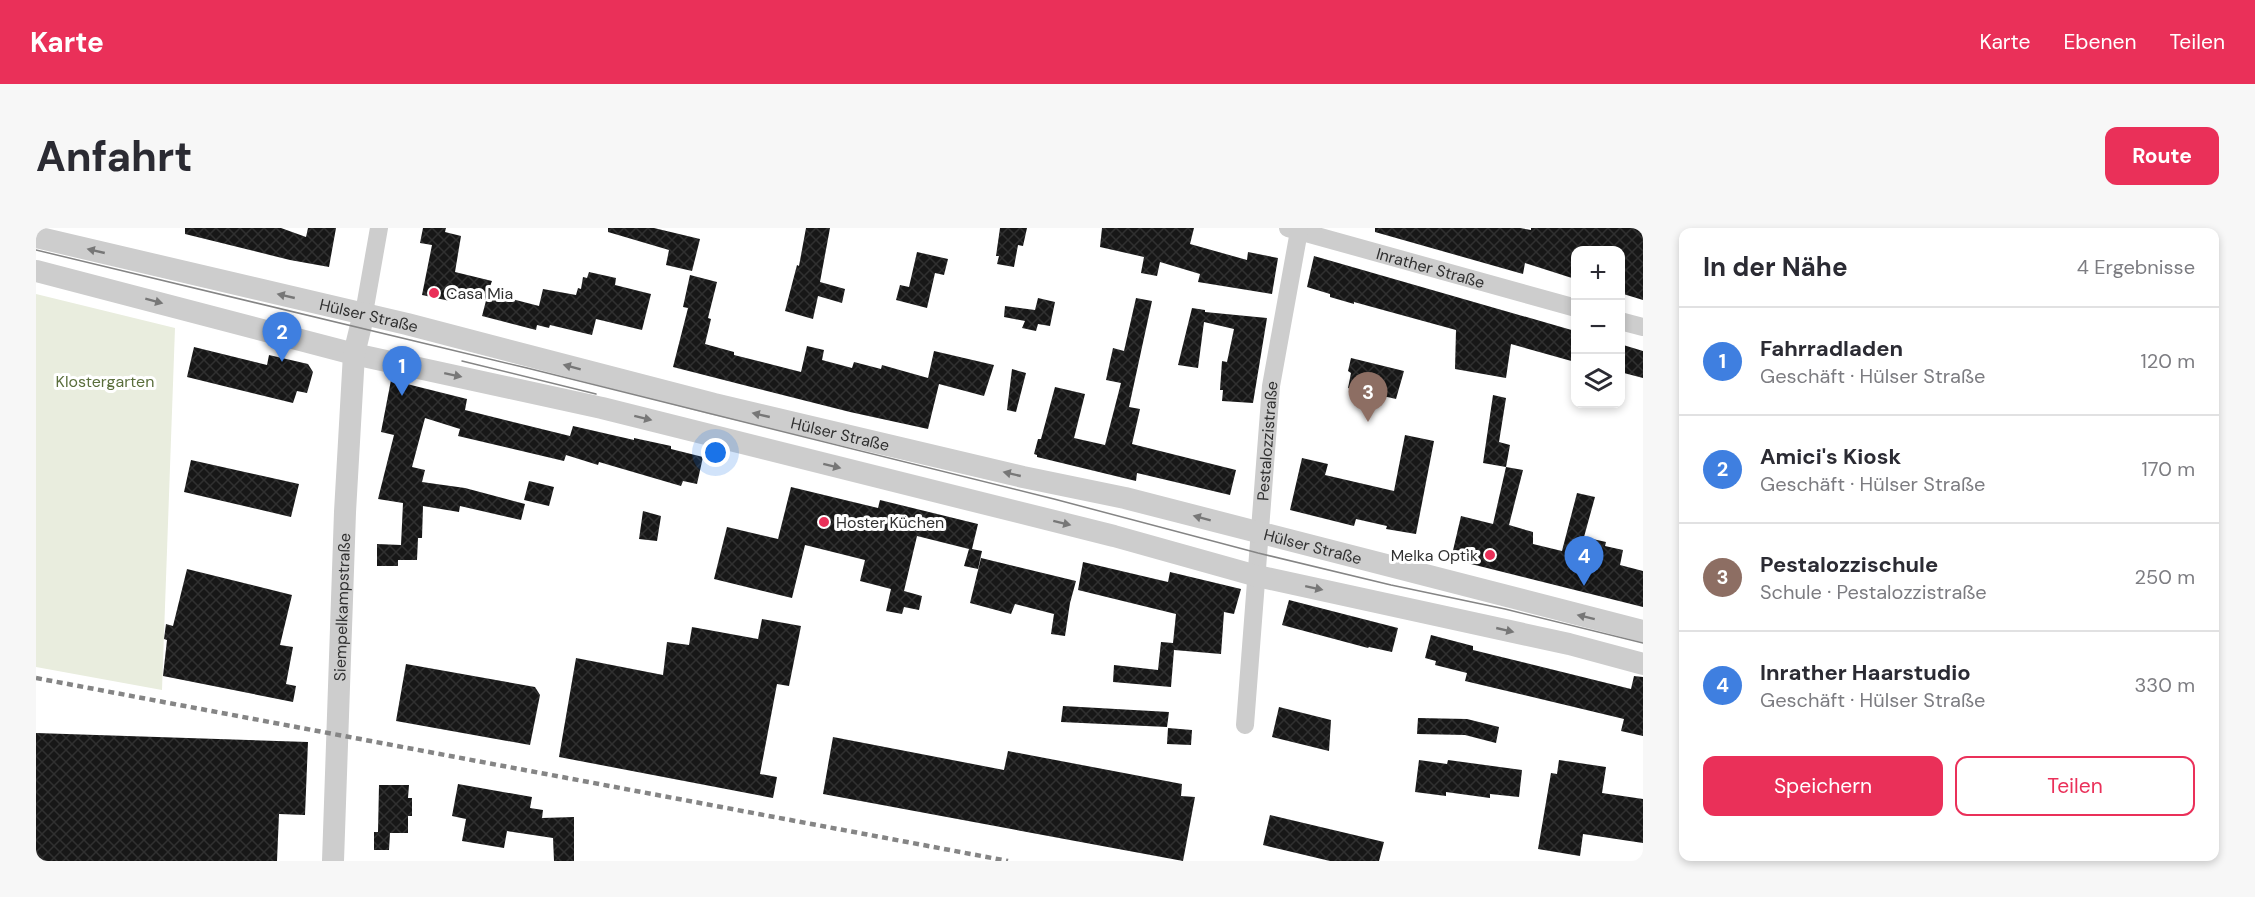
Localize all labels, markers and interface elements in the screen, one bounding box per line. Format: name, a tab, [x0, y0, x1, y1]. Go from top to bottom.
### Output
text: Karte	[30, 24, 104, 61]
text: Karte	[1980, 28, 2030, 56]
text: Ebenen	[2063, 28, 2136, 56]
text: Teilen	[2169, 28, 2225, 56]
button: Route	[2105, 127, 2219, 185]
text: Anfahrt	[36, 129, 192, 184]
street label: Inrather Straße	[1374, 243, 1487, 293]
one-way arrow	[87, 246, 106, 255]
map controls	[1571, 246, 1625, 408]
button: +	[1571, 246, 1625, 300]
text: In der Nähe	[1703, 250, 1848, 284]
text: 4 Ergebnisse	[2077, 254, 2195, 280]
place label: Casa Mia	[446, 283, 513, 304]
marker: Casa Mia	[427, 286, 441, 300]
one-way arrow	[277, 290, 295, 300]
street label: Hülser Straße	[318, 293, 421, 337]
one-way arrow	[145, 297, 163, 306]
button: −	[1571, 300, 1625, 354]
pin: 2	[262, 312, 302, 362]
text: Fahrradladen	[1760, 334, 1903, 363]
pin: 1	[382, 346, 422, 396]
text: 1	[1719, 348, 1726, 374]
text: 120 m	[2141, 348, 2195, 374]
button: layers	[1571, 354, 1625, 408]
one-way arrow	[563, 361, 581, 371]
text: Geschäft · Hülser Straße	[1760, 363, 1985, 389]
one-way arrow	[443, 370, 462, 380]
park label: Klostergarten	[56, 371, 154, 392]
pin: 3	[1348, 372, 1388, 422]
street label: Pestalozzistraße	[1252, 379, 1282, 502]
one-way arrow	[752, 409, 770, 419]
street label: Hülser Straße	[789, 412, 892, 456]
one-way arrow	[634, 414, 652, 424]
your location	[701, 438, 730, 467]
text: Amici's Kiosk	[1760, 442, 1901, 471]
text: 2	[1717, 456, 1728, 482]
text: 170 m	[2142, 456, 2195, 482]
one-way arrow	[823, 461, 841, 471]
one-way arrow	[1003, 469, 1021, 479]
text: Geschäft · Hülser Straße	[1760, 471, 1985, 497]
place label: Hoster Küchen	[836, 512, 944, 533]
one-way arrow	[1193, 513, 1211, 522]
marker: Hoster Küchen	[817, 515, 831, 529]
one-way arrow	[1053, 519, 1071, 529]
street label: Hülser Straße	[1262, 524, 1364, 569]
street label: Siempelkampstraße	[329, 533, 355, 682]
pin: 4	[1564, 536, 1604, 586]
place label: Melka Optik	[1391, 545, 1478, 566]
marker: Melka Optik	[1483, 548, 1497, 562]
text: Pestalozzischule	[1760, 550, 1938, 579]
text: 3	[1716, 564, 1729, 590]
text: 250 m	[2134, 564, 2195, 590]
text: Schule · Pestalozzistraße	[1760, 579, 1987, 605]
one-way arrow	[1305, 584, 1324, 593]
one-way arrow	[1577, 612, 1595, 621]
one-way arrow	[1495, 625, 1514, 635]
text: Inrather Haarstudio	[1760, 658, 1971, 687]
text: 4	[1716, 672, 1729, 698]
text: 330 m	[2135, 672, 2195, 698]
text: Geschäft · Hülser Straße	[1760, 687, 1985, 713]
button: Speichern	[1703, 756, 1943, 816]
button: Teilen	[1955, 756, 2195, 816]

